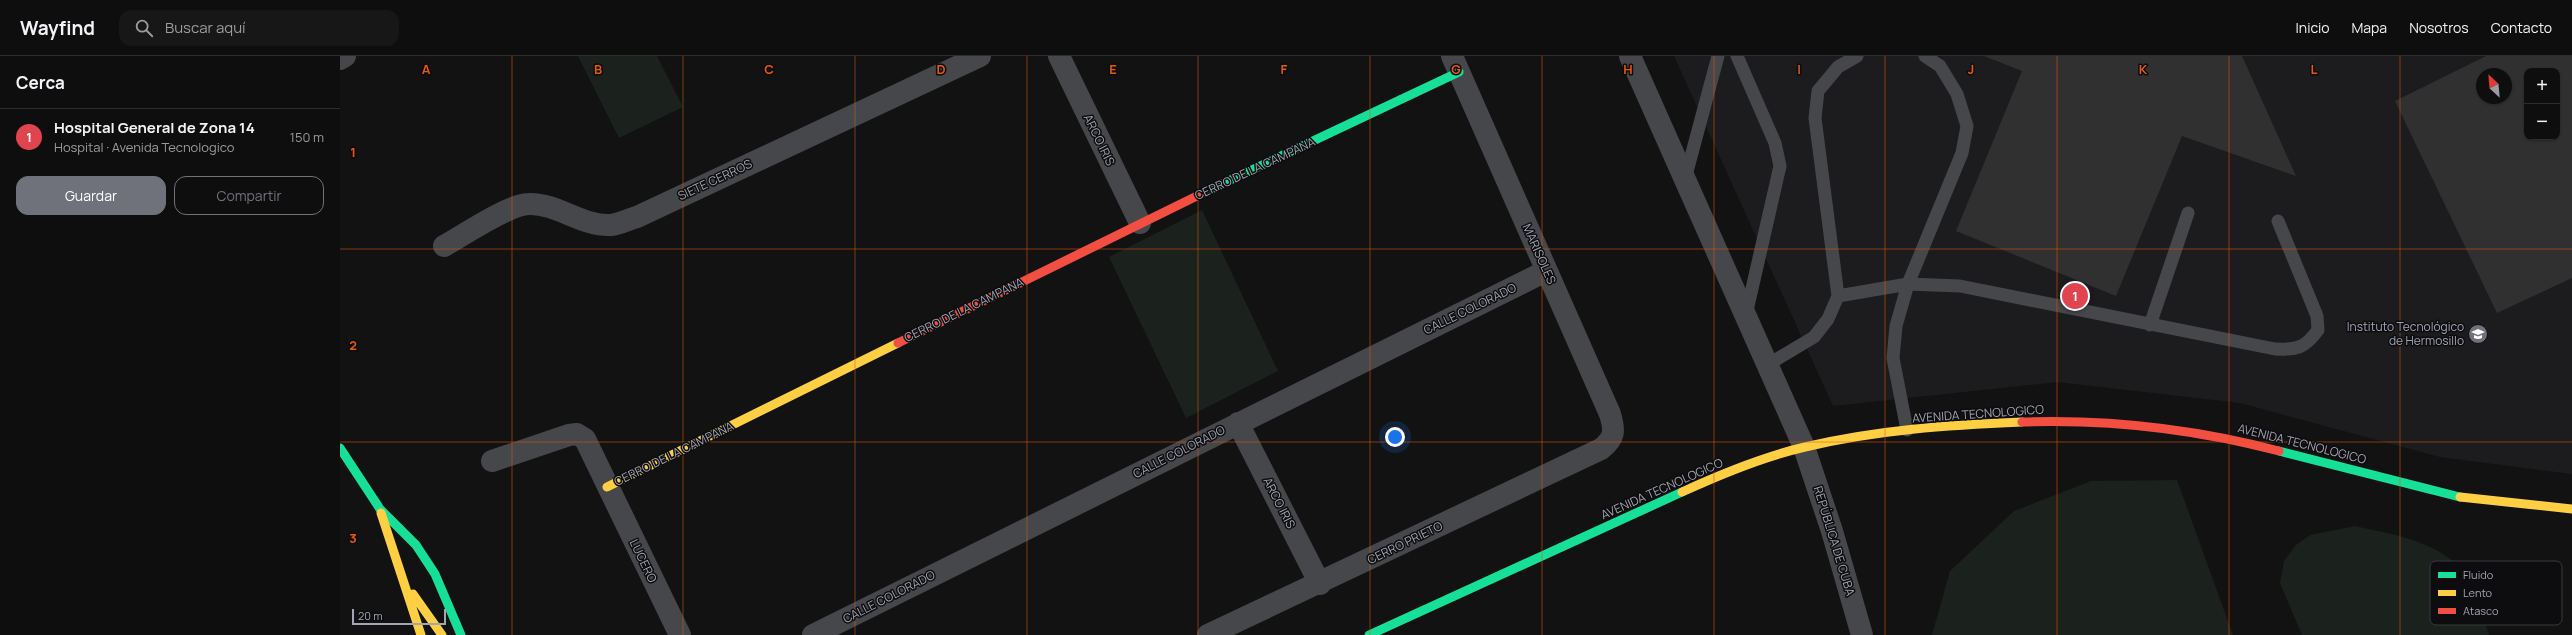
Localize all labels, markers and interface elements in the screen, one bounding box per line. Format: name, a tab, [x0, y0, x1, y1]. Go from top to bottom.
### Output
search box	[119, 10, 399, 46]
text: Wayfind	[20, 15, 95, 41]
icon: search	[133, 17, 155, 39]
text: Buscar aquí	[165, 17, 246, 38]
text: Inicio	[2296, 18, 2330, 37]
text: Mapa	[2352, 18, 2387, 37]
text: Nosotros	[2409, 18, 2469, 37]
text: Contacto	[2491, 18, 2552, 37]
text: A	[422, 60, 431, 78]
text: B	[594, 60, 602, 78]
text: C	[764, 60, 774, 78]
text: D	[936, 60, 946, 78]
text: E	[1109, 60, 1117, 78]
text: F	[1281, 60, 1288, 78]
text: G	[1451, 60, 1461, 78]
text: H	[1623, 60, 1633, 78]
text: I	[1797, 60, 1801, 78]
text: J	[1968, 60, 1974, 78]
text: K	[2139, 60, 2148, 78]
text: L	[2311, 60, 2318, 78]
north arrow	[2476, 68, 2512, 104]
map controls	[2524, 68, 2560, 140]
button: +	[2524, 68, 2560, 104]
text: Cerca	[16, 71, 65, 94]
button: −	[2524, 104, 2560, 140]
street label: ARCO IRIS	[1080, 111, 1119, 168]
text: Hospital General de Zona 14	[54, 117, 255, 138]
text: 1	[26, 128, 32, 146]
text: 150 m	[290, 128, 324, 146]
street label: CERRO DE LA CAMPANA	[1192, 133, 1318, 204]
text: Hospital · Avenida Tecnologico	[54, 138, 234, 156]
text: 1	[350, 143, 356, 161]
street label: SIETE CERROS	[675, 155, 755, 204]
button: Guardar	[16, 176, 166, 215]
button: Compartir	[174, 176, 324, 215]
street label: MARISOLES	[1519, 221, 1560, 287]
street label: CERRO DE LA CAMPANA	[901, 273, 1027, 346]
street label: CALLE COLORADO	[1421, 279, 1519, 338]
pin: 1	[2062, 281, 2088, 311]
place label: Instituto Tecnológico de Hermosillo	[2347, 318, 2464, 349]
school or university icon: Instituto Tecnológico de Hermosillo	[2467, 323, 2489, 345]
text: 2	[349, 336, 357, 354]
street label: AVENIDA TECNOLOGICO	[1912, 400, 2045, 427]
street label: CERRO DE LA CAMPANA	[611, 417, 737, 490]
street label: AVENIDA TECNOLOGICO	[2236, 419, 2369, 468]
street label: CALLE COLORADO	[1130, 421, 1228, 482]
your location	[1385, 427, 1405, 447]
street label: AVENIDA TECNOLOGICO	[1598, 454, 1726, 523]
street label: ARCO IRIS	[1259, 474, 1300, 531]
street label: REPÚBLICA DE CUBA	[1810, 484, 1859, 598]
street label: CERRO PRIETO	[1364, 517, 1446, 568]
text: 3	[349, 529, 357, 547]
street label: LUCERO	[626, 536, 661, 586]
legend	[2430, 561, 2562, 625]
street label: CALLE COLORADO	[840, 566, 938, 627]
text: Fluido	[2463, 567, 2494, 582]
text: Lento	[2463, 585, 2493, 600]
text: Atasco	[2463, 603, 2499, 618]
scale bar	[352, 607, 446, 626]
text: 20 m	[358, 608, 383, 623]

